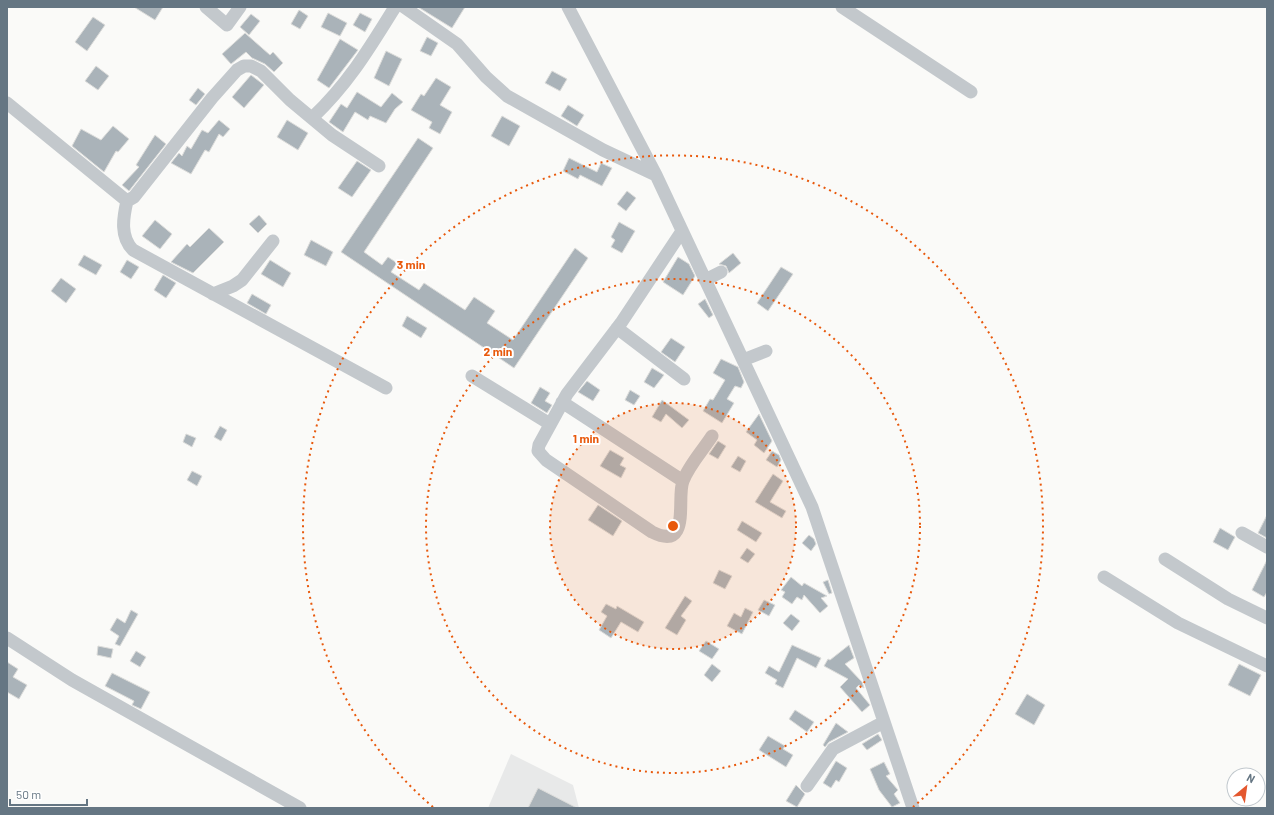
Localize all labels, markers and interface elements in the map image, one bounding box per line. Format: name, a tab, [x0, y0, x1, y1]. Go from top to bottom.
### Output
text: 3 min	[397, 257, 425, 271]
text: 2 min	[484, 344, 512, 358]
text: 1 min	[573, 431, 599, 445]
centre of rings	[666, 519, 680, 533]
north arrow	[1226, 767, 1266, 807]
text: N	[1245, 770, 1257, 785]
scale bar	[10, 781, 87, 807]
text: 50 m	[16, 787, 41, 801]

